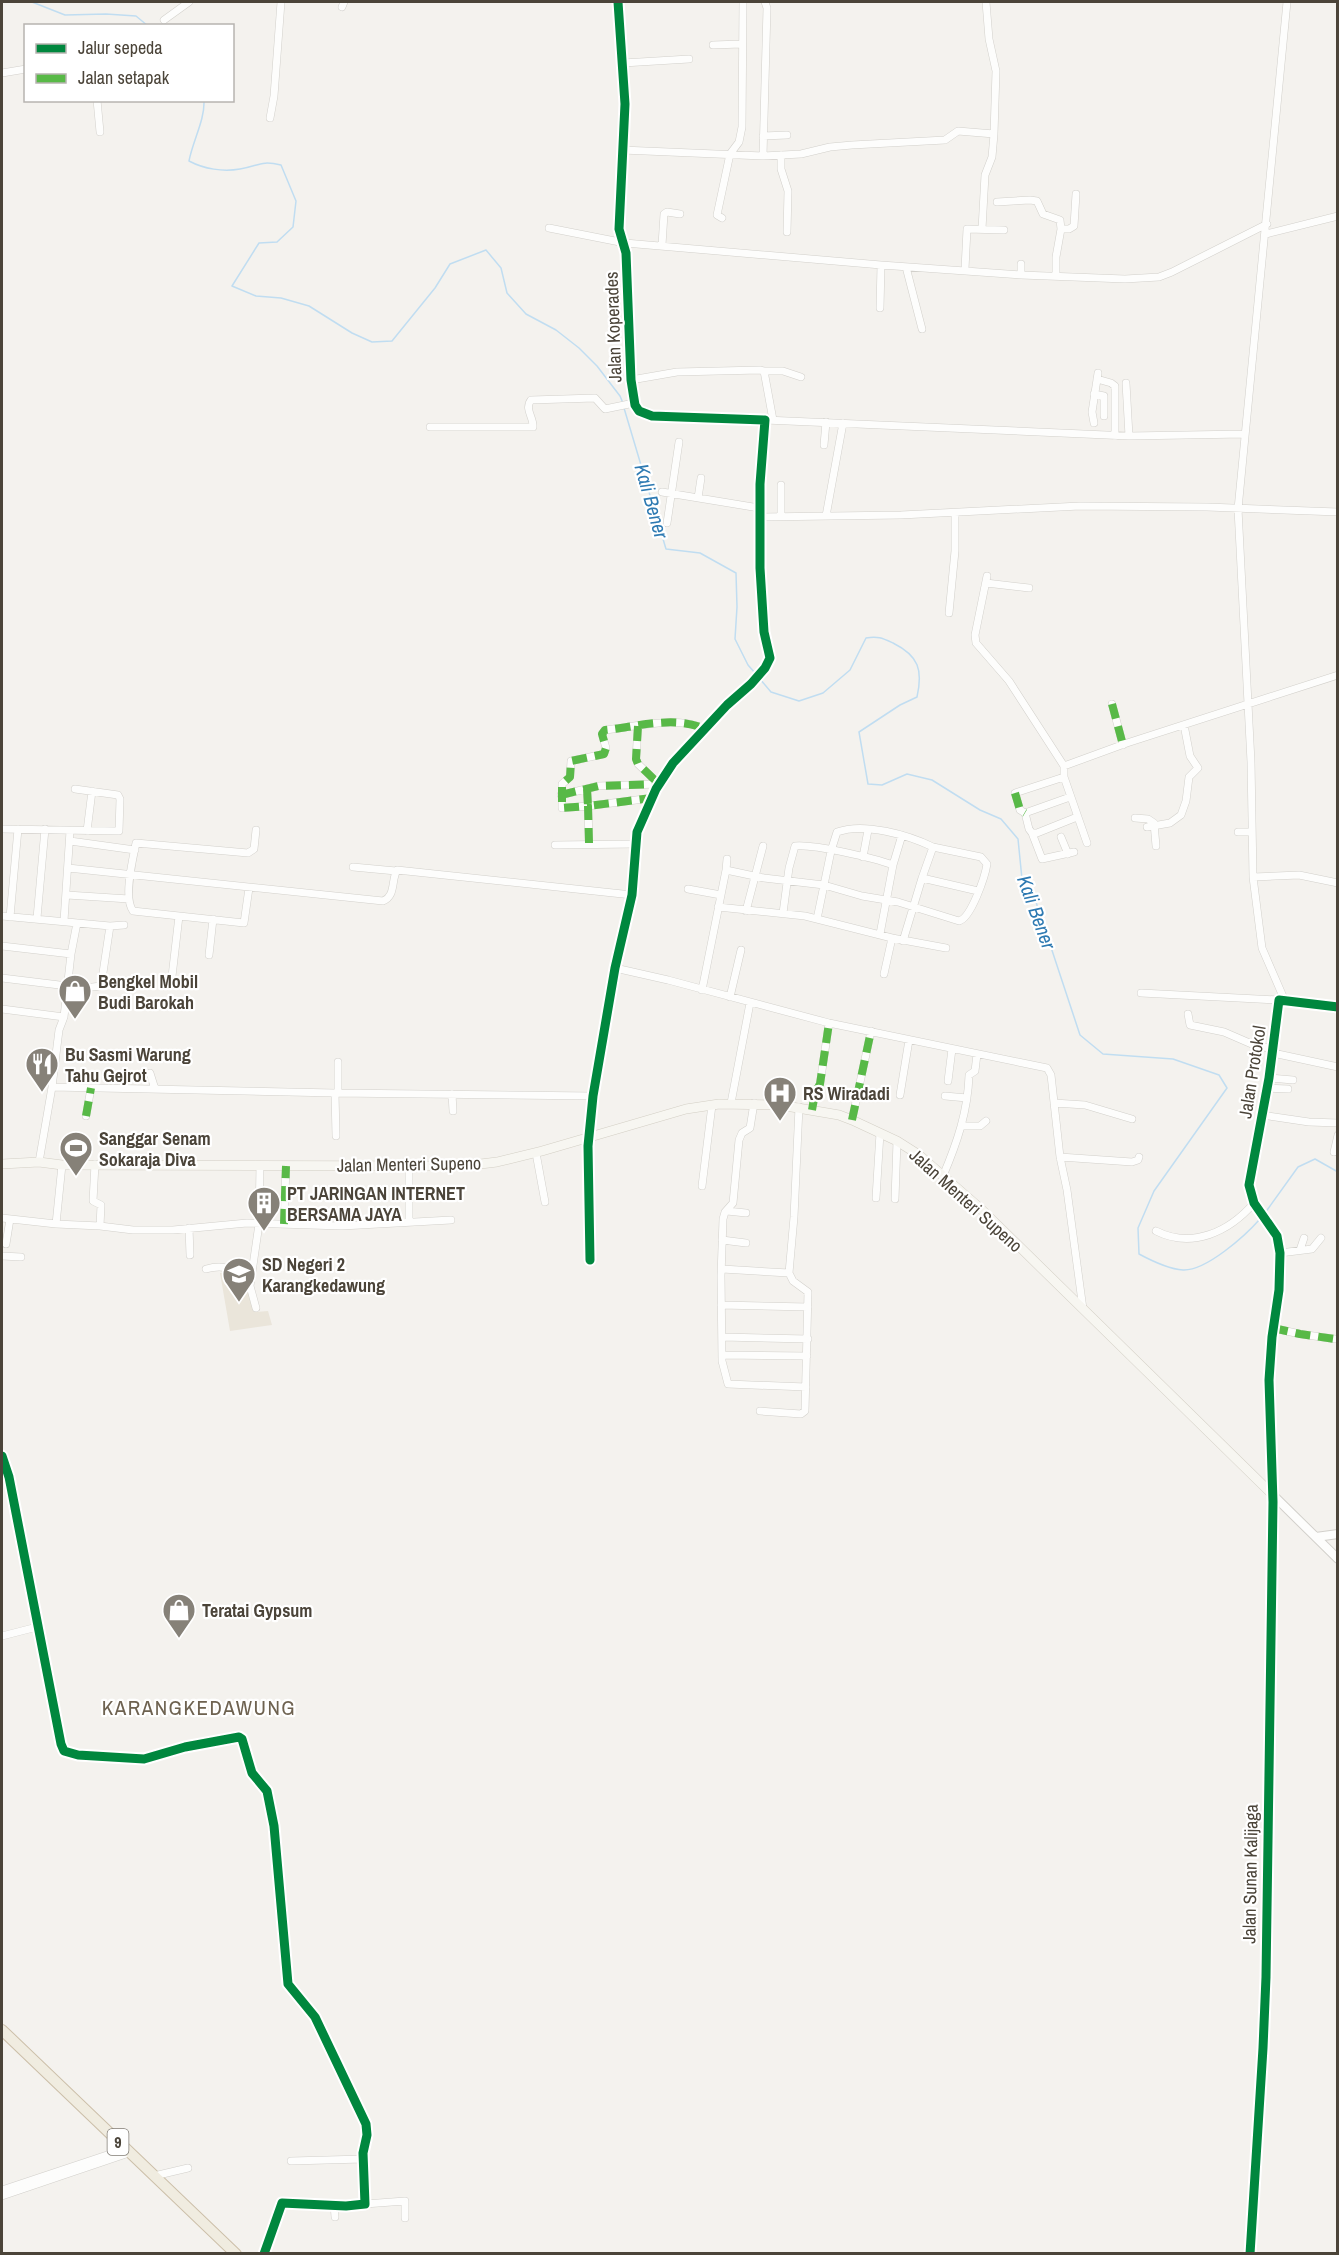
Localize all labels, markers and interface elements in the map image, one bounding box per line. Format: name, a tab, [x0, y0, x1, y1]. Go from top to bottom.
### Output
legend	[24, 24, 234, 102]
text: Jalur sepeda	[78, 35, 163, 60]
text: Jalan setapak	[78, 65, 170, 90]
street label: Jalan Koperades	[599, 271, 627, 383]
water label: Kali Bener	[628, 460, 676, 542]
water label: Kali Bener	[1011, 871, 1063, 953]
place label: Bengkel Mobil Budi Barokah	[98, 969, 198, 1015]
shop icon: Bengkel Mobil Budi Barokah	[57, 973, 93, 1020]
street label: Jalan Protokol	[1232, 1024, 1272, 1120]
place label: Bu Sasmi Warung Tahu Gejrot	[65, 1042, 191, 1088]
restaurant icon: Bu Sasmi Warung Tahu Gejrot	[24, 1046, 60, 1093]
hospital icon: RS Wiradadi	[762, 1075, 798, 1122]
place label: RS Wiradadi	[803, 1081, 890, 1106]
place label: Sanggar Senam Sokaraja Diva	[99, 1126, 211, 1172]
sports icon: Sanggar Senam Sokaraja Diva	[58, 1130, 94, 1177]
street label: Jalan Menteri Supeno	[904, 1142, 1028, 1258]
street label: Jalan Menteri Supeno	[337, 1150, 481, 1178]
place label: PT JARINGAN INTERNET BERSAMA JAYA	[287, 1181, 465, 1227]
building icon: PT JARINGAN INTERNET BERSAMA JAYA	[246, 1185, 282, 1232]
place label: SD Negeri 2 Karangkedawung	[262, 1252, 385, 1298]
school or university icon: SD Negeri 2 Karangkedawung	[221, 1256, 257, 1303]
shop icon: Teratai Gypsum	[161, 1592, 197, 1639]
place label: Teratai Gypsum	[202, 1598, 312, 1623]
district label: KARANGKEDAWUNG	[102, 1693, 296, 1722]
street label: Jalan Sunan Kalijaga	[1236, 1804, 1264, 1944]
road number: 9	[108, 2129, 128, 2155]

